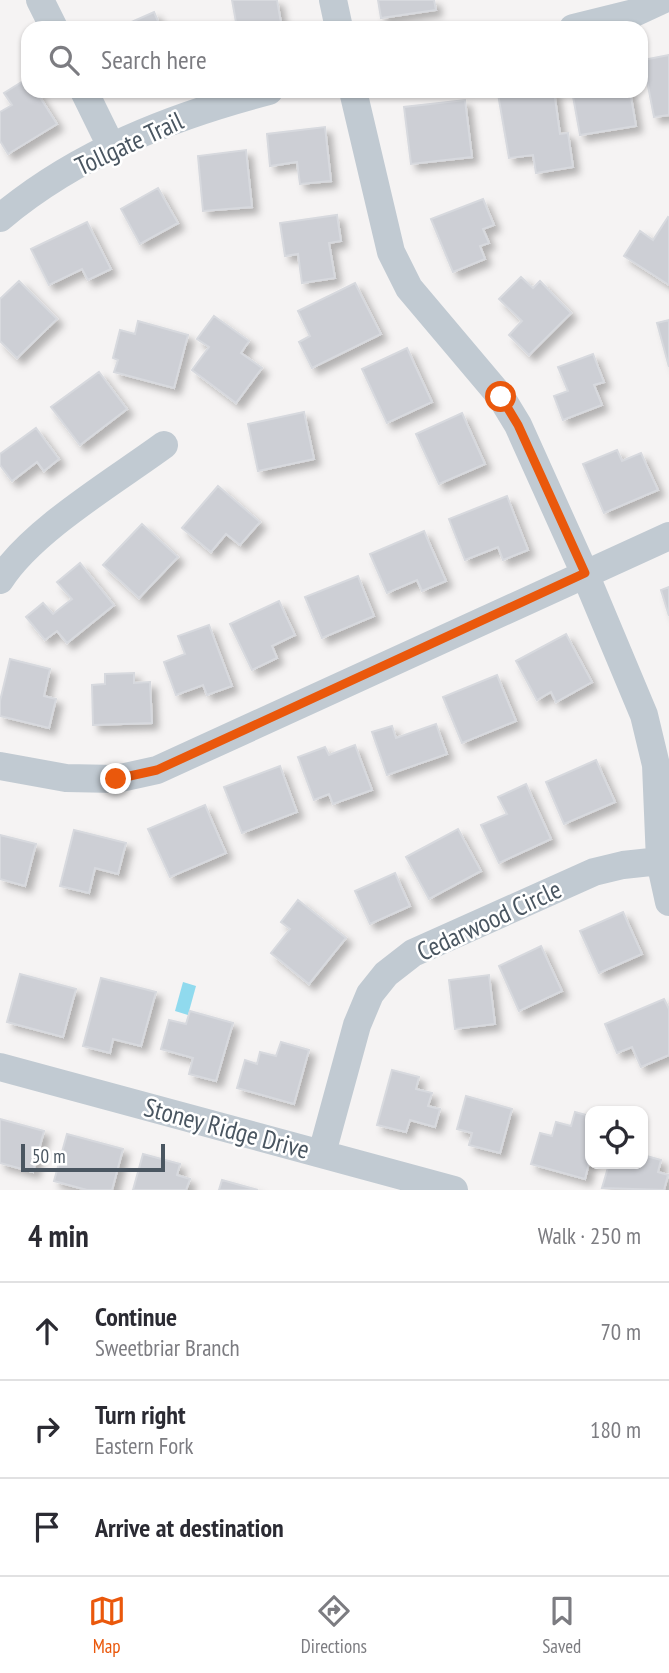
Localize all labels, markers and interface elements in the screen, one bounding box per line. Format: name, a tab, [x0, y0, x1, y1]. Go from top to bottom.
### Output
search box	[21, 21, 648, 98]
icon: search	[45, 41, 83, 79]
text: Search here	[101, 43, 207, 76]
street label: Tollgate Trail	[70, 104, 188, 182]
route start	[485, 381, 516, 412]
route end	[100, 763, 131, 794]
street label: Cedarwood Circle	[411, 872, 567, 968]
street label: Stoney Ridge Drive	[141, 1090, 313, 1166]
map controls	[585, 1106, 648, 1169]
button: locate	[585, 1106, 648, 1169]
scale bar	[21, 1141, 164, 1173]
text: 50 m	[32, 1144, 66, 1168]
text: 4 min	[28, 1216, 89, 1255]
text: Walk · 250 m	[538, 1221, 641, 1250]
text: Continue	[95, 1300, 177, 1333]
icon: ahead	[28, 1312, 66, 1350]
text: 70 m	[600, 1317, 641, 1346]
text: Sweetbriar Branch	[95, 1333, 240, 1362]
text: Turn right	[95, 1398, 186, 1431]
icon: right	[28, 1410, 66, 1448]
text: 180 m	[590, 1415, 641, 1444]
text: Eastern Fork	[95, 1431, 193, 1460]
icon: arrive	[28, 1508, 66, 1546]
text: Arrive at destination	[95, 1511, 284, 1544]
tab: Map	[88, 1592, 126, 1658]
tab: Directions	[301, 1592, 367, 1658]
tab: Saved	[542, 1592, 581, 1658]

